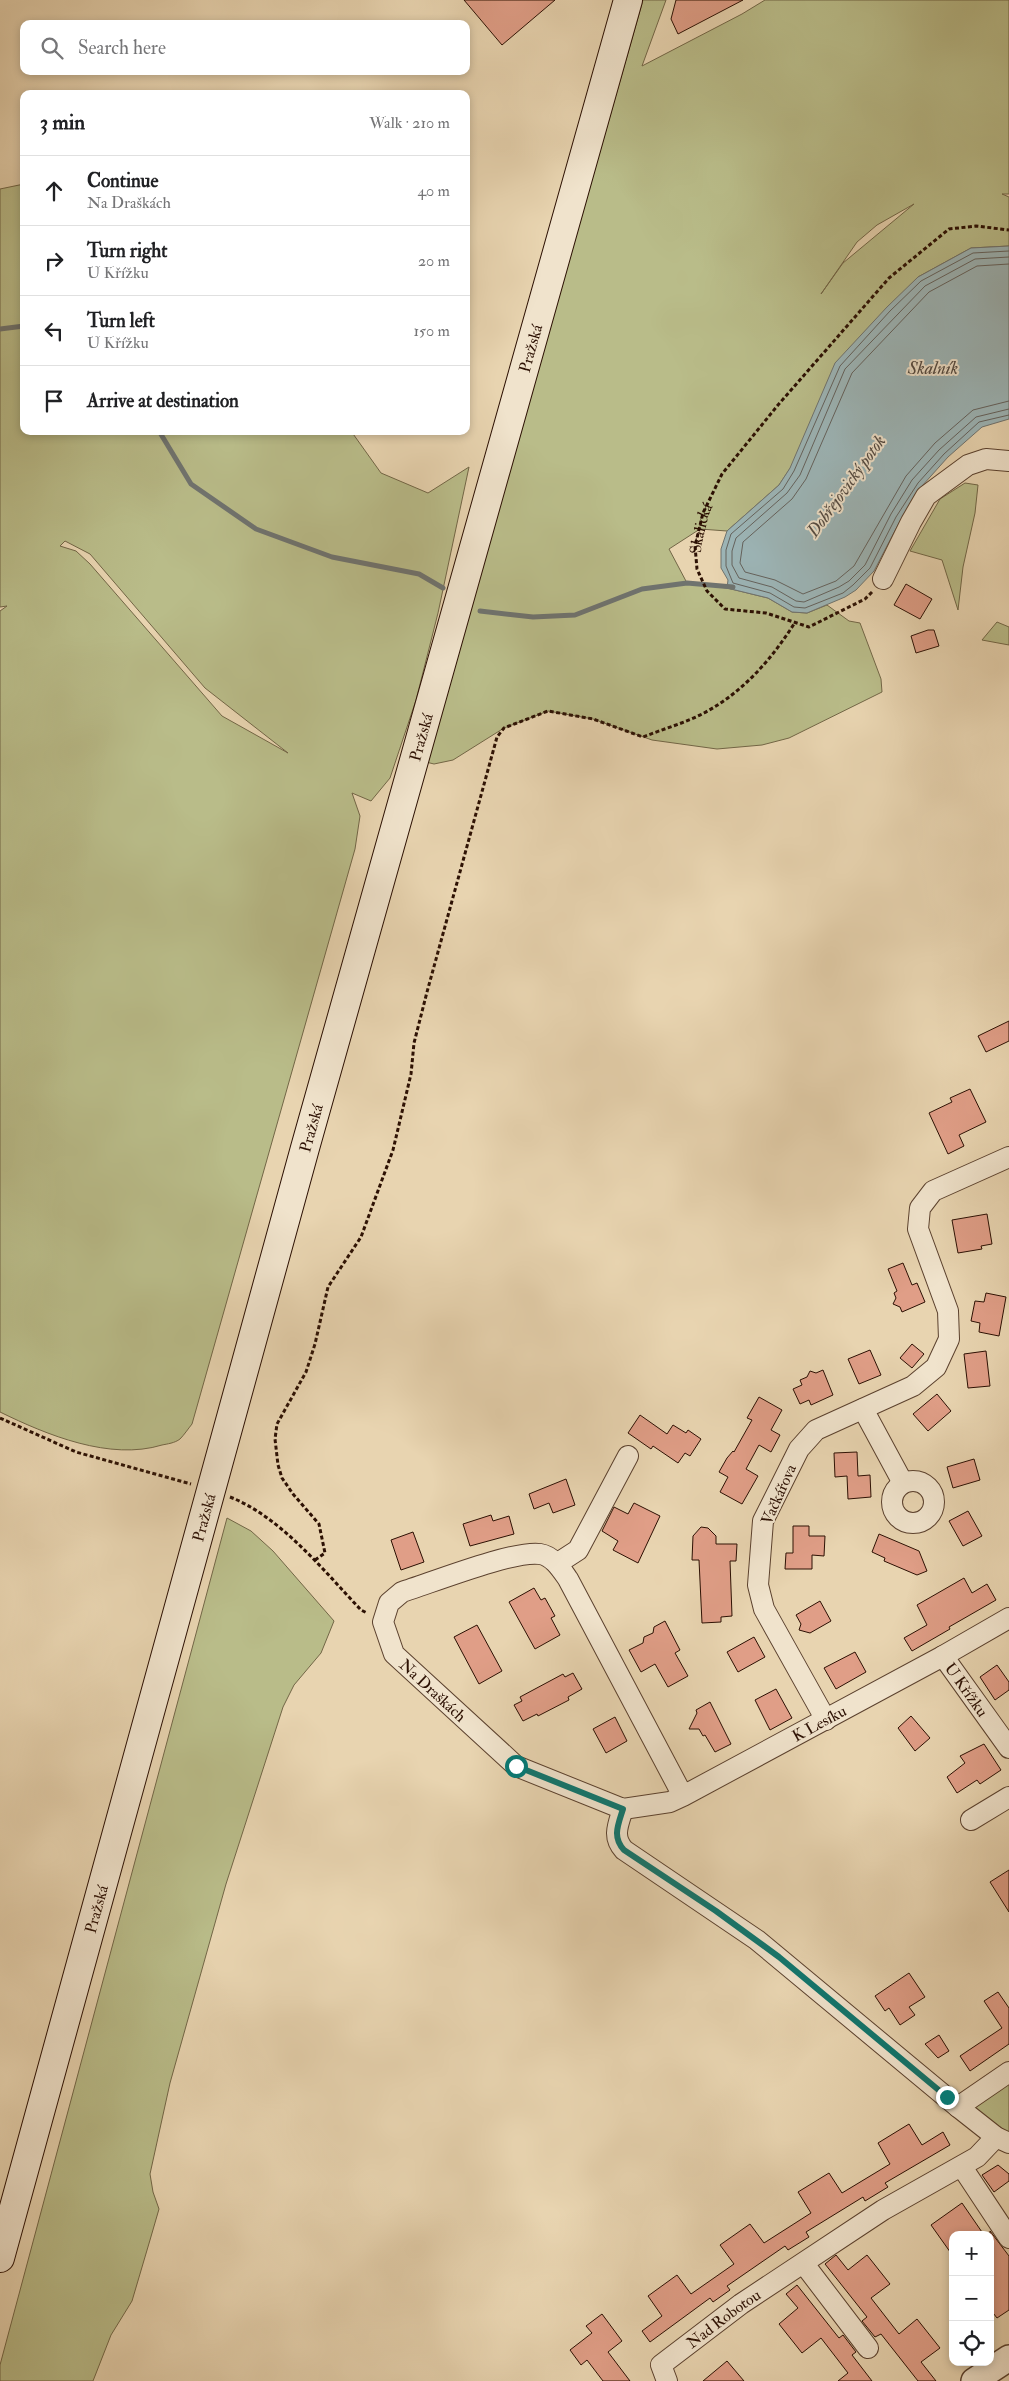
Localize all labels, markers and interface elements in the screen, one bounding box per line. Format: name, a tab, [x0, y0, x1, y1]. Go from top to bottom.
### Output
search box	[20, 20, 470, 75]
icon: search	[38, 34, 66, 62]
text: Search here	[78, 36, 166, 60]
text: 3 min	[40, 109, 85, 136]
text: Walk · 210 m	[369, 113, 450, 133]
text: Continue	[87, 169, 158, 193]
icon: ahead	[40, 177, 68, 205]
text: 40 m	[417, 181, 450, 201]
text: Na Draškách	[87, 193, 171, 213]
text: Turn right	[87, 239, 167, 263]
icon: right	[40, 247, 68, 275]
text: 20 m	[418, 251, 450, 271]
text: U Křížku	[87, 263, 149, 283]
text: Turn left	[87, 309, 155, 333]
icon: left	[40, 317, 68, 345]
text: 150 m	[413, 321, 450, 341]
street label: Pražská	[515, 322, 547, 375]
text: U Křížku	[87, 333, 149, 353]
water label: Skalník	[907, 357, 958, 380]
icon: arrive	[40, 387, 68, 415]
text: Arrive at destination	[87, 389, 239, 413]
water label: Dobřejovický potok	[801, 431, 891, 543]
street label: Skalická	[686, 499, 718, 554]
street label: Pražská	[405, 711, 438, 764]
street label: Pražská	[295, 1101, 328, 1155]
street label: Vačkářova	[757, 1461, 801, 1528]
street label: Pražská	[188, 1491, 221, 1544]
street label: Na Draškách	[395, 1655, 471, 1727]
street label: U Křížku	[940, 1659, 992, 1721]
street label: K Lesíku	[789, 1701, 850, 1746]
route start	[505, 1755, 528, 1778]
street label: Pražská	[81, 1882, 113, 1936]
route end	[936, 2086, 959, 2109]
map controls	[949, 2231, 994, 2366]
button: +	[949, 2231, 994, 2276]
button: −	[949, 2276, 994, 2321]
street label: Nad Robotou	[683, 2285, 765, 2353]
button: locate	[949, 2321, 994, 2366]

